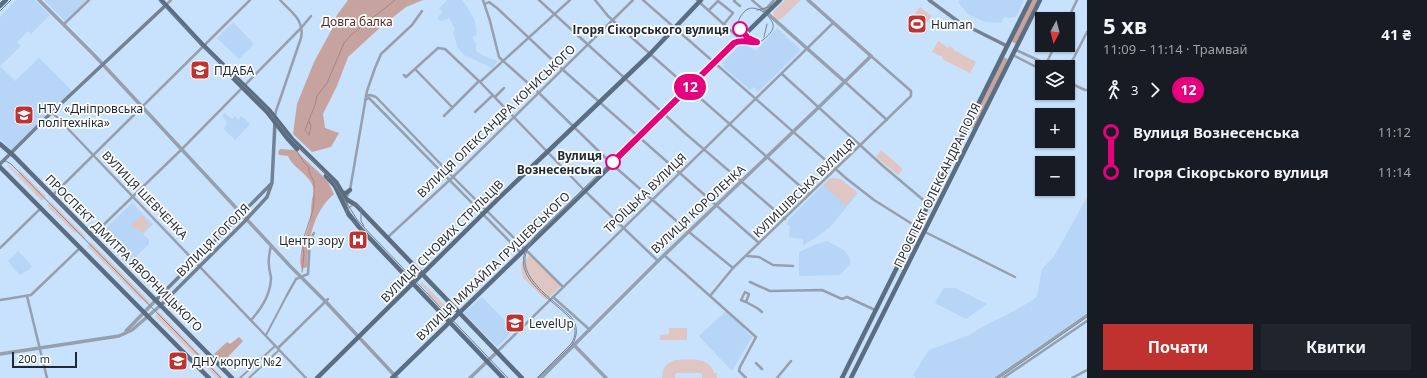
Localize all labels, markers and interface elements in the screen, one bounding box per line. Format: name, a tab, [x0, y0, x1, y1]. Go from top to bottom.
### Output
text: 5 хв	[1103, 10, 1147, 40]
north arrow	[1035, 12, 1075, 52]
map controls	[1035, 12, 1075, 196]
park label: Довга балка	[321, 13, 393, 30]
sports icon: Human	[906, 13, 928, 35]
place label: Human	[931, 16, 973, 33]
place label: Ігоря Сікорського вулиця	[573, 21, 729, 38]
marker: Ігоря Сікорського вулиця	[732, 21, 748, 37]
text: 41 ₴	[1381, 24, 1411, 44]
text: 11:09 – 11:14 · Трамвай	[1103, 40, 1248, 58]
street label: ВУЛИЦЯ ОЛЕКСАНДРА КОНИСЬКОГО	[413, 41, 579, 201]
school or university icon: ПДАБА	[189, 59, 211, 81]
button: layers	[1035, 60, 1075, 100]
place label: ПДАБА	[214, 62, 255, 79]
line badge: 12	[672, 74, 708, 100]
text: 12	[682, 77, 698, 96]
icon: walk	[1103, 79, 1125, 101]
icon: forward	[1144, 79, 1166, 101]
text: 12	[1180, 80, 1196, 99]
text: 3	[1131, 81, 1138, 99]
place label: НТУ «Дніпровська політехніка»	[38, 100, 143, 131]
street label: ПРОСПЕКТ ОЛЕКСАНДРА ПОЛЯ	[890, 100, 984, 270]
school or university icon: НТУ «Дніпровська політехніка»	[13, 104, 35, 126]
button: +	[1035, 108, 1075, 148]
text: Вулиця Вознесенська	[1133, 122, 1299, 142]
text: 11:12	[1378, 123, 1411, 141]
street label: КУЛИШІВСЬКА ВУЛИЦЯ	[749, 135, 859, 241]
street label: ВУЛИЦЯ ШЕВЧЕНКА	[98, 147, 192, 243]
place label: Вулиця Вознесенська	[517, 147, 602, 178]
street label: ТРОЇЦЬКА ВУЛИЦЯ	[600, 149, 690, 237]
marker: Вулиця Вознесенська	[605, 154, 621, 170]
button: −	[1035, 156, 1075, 196]
street label: ВУЛИЦЯ КОРОЛЕНКА	[647, 161, 749, 257]
text: Ігоря Сікорського вулиця	[1133, 162, 1329, 182]
text: 11:14	[1378, 163, 1411, 181]
street label: ПРОСПЕКТ ДМИТРА ЯВОРНИЦЬКОГО	[42, 171, 206, 335]
street label: ВУЛИЦЯ СІЧОВИХ СТРІЛЬЦІВ	[377, 176, 507, 306]
street label: ВУЛИЦЯ МИХАЙЛА ГРУШЕВСЬКОГО	[412, 188, 574, 344]
street label: ВУЛИЦЯ ГОГОЛЯ	[173, 200, 253, 280]
hospital icon: Центр зору	[347, 229, 369, 251]
place label: Центр зору	[279, 232, 345, 249]
school or university icon: LevelUp	[504, 312, 526, 334]
place label: LevelUp	[529, 315, 574, 332]
button: Почати	[1103, 324, 1253, 370]
button: Квитки	[1261, 324, 1411, 370]
scale bar	[12, 350, 77, 369]
school or university icon: ДНУ корпус №2	[167, 350, 189, 372]
text: 200 m	[18, 351, 50, 366]
place label: ДНУ корпус №2	[192, 353, 282, 370]

